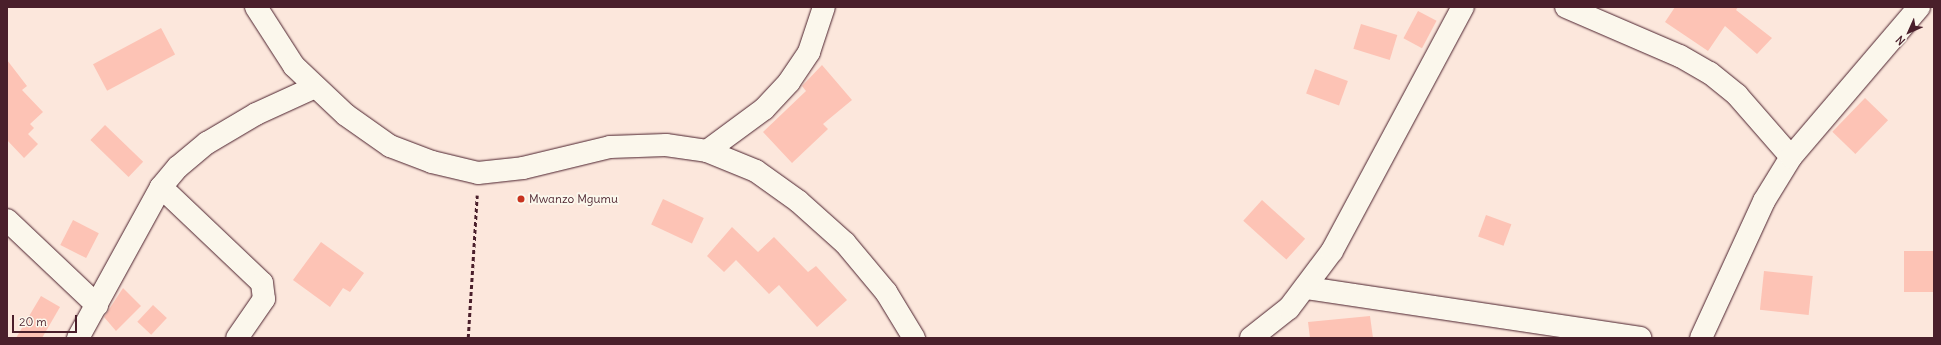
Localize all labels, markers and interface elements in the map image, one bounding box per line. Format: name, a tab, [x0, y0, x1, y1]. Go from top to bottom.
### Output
north arrow	[1889, 12, 1929, 52]
text: N	[1893, 33, 1908, 48]
place label: Mwanzo Mgumu	[529, 192, 618, 206]
marker: Mwanzo Mgumu	[516, 194, 526, 204]
scale bar	[14, 307, 79, 333]
text: 20 m	[19, 314, 47, 329]

